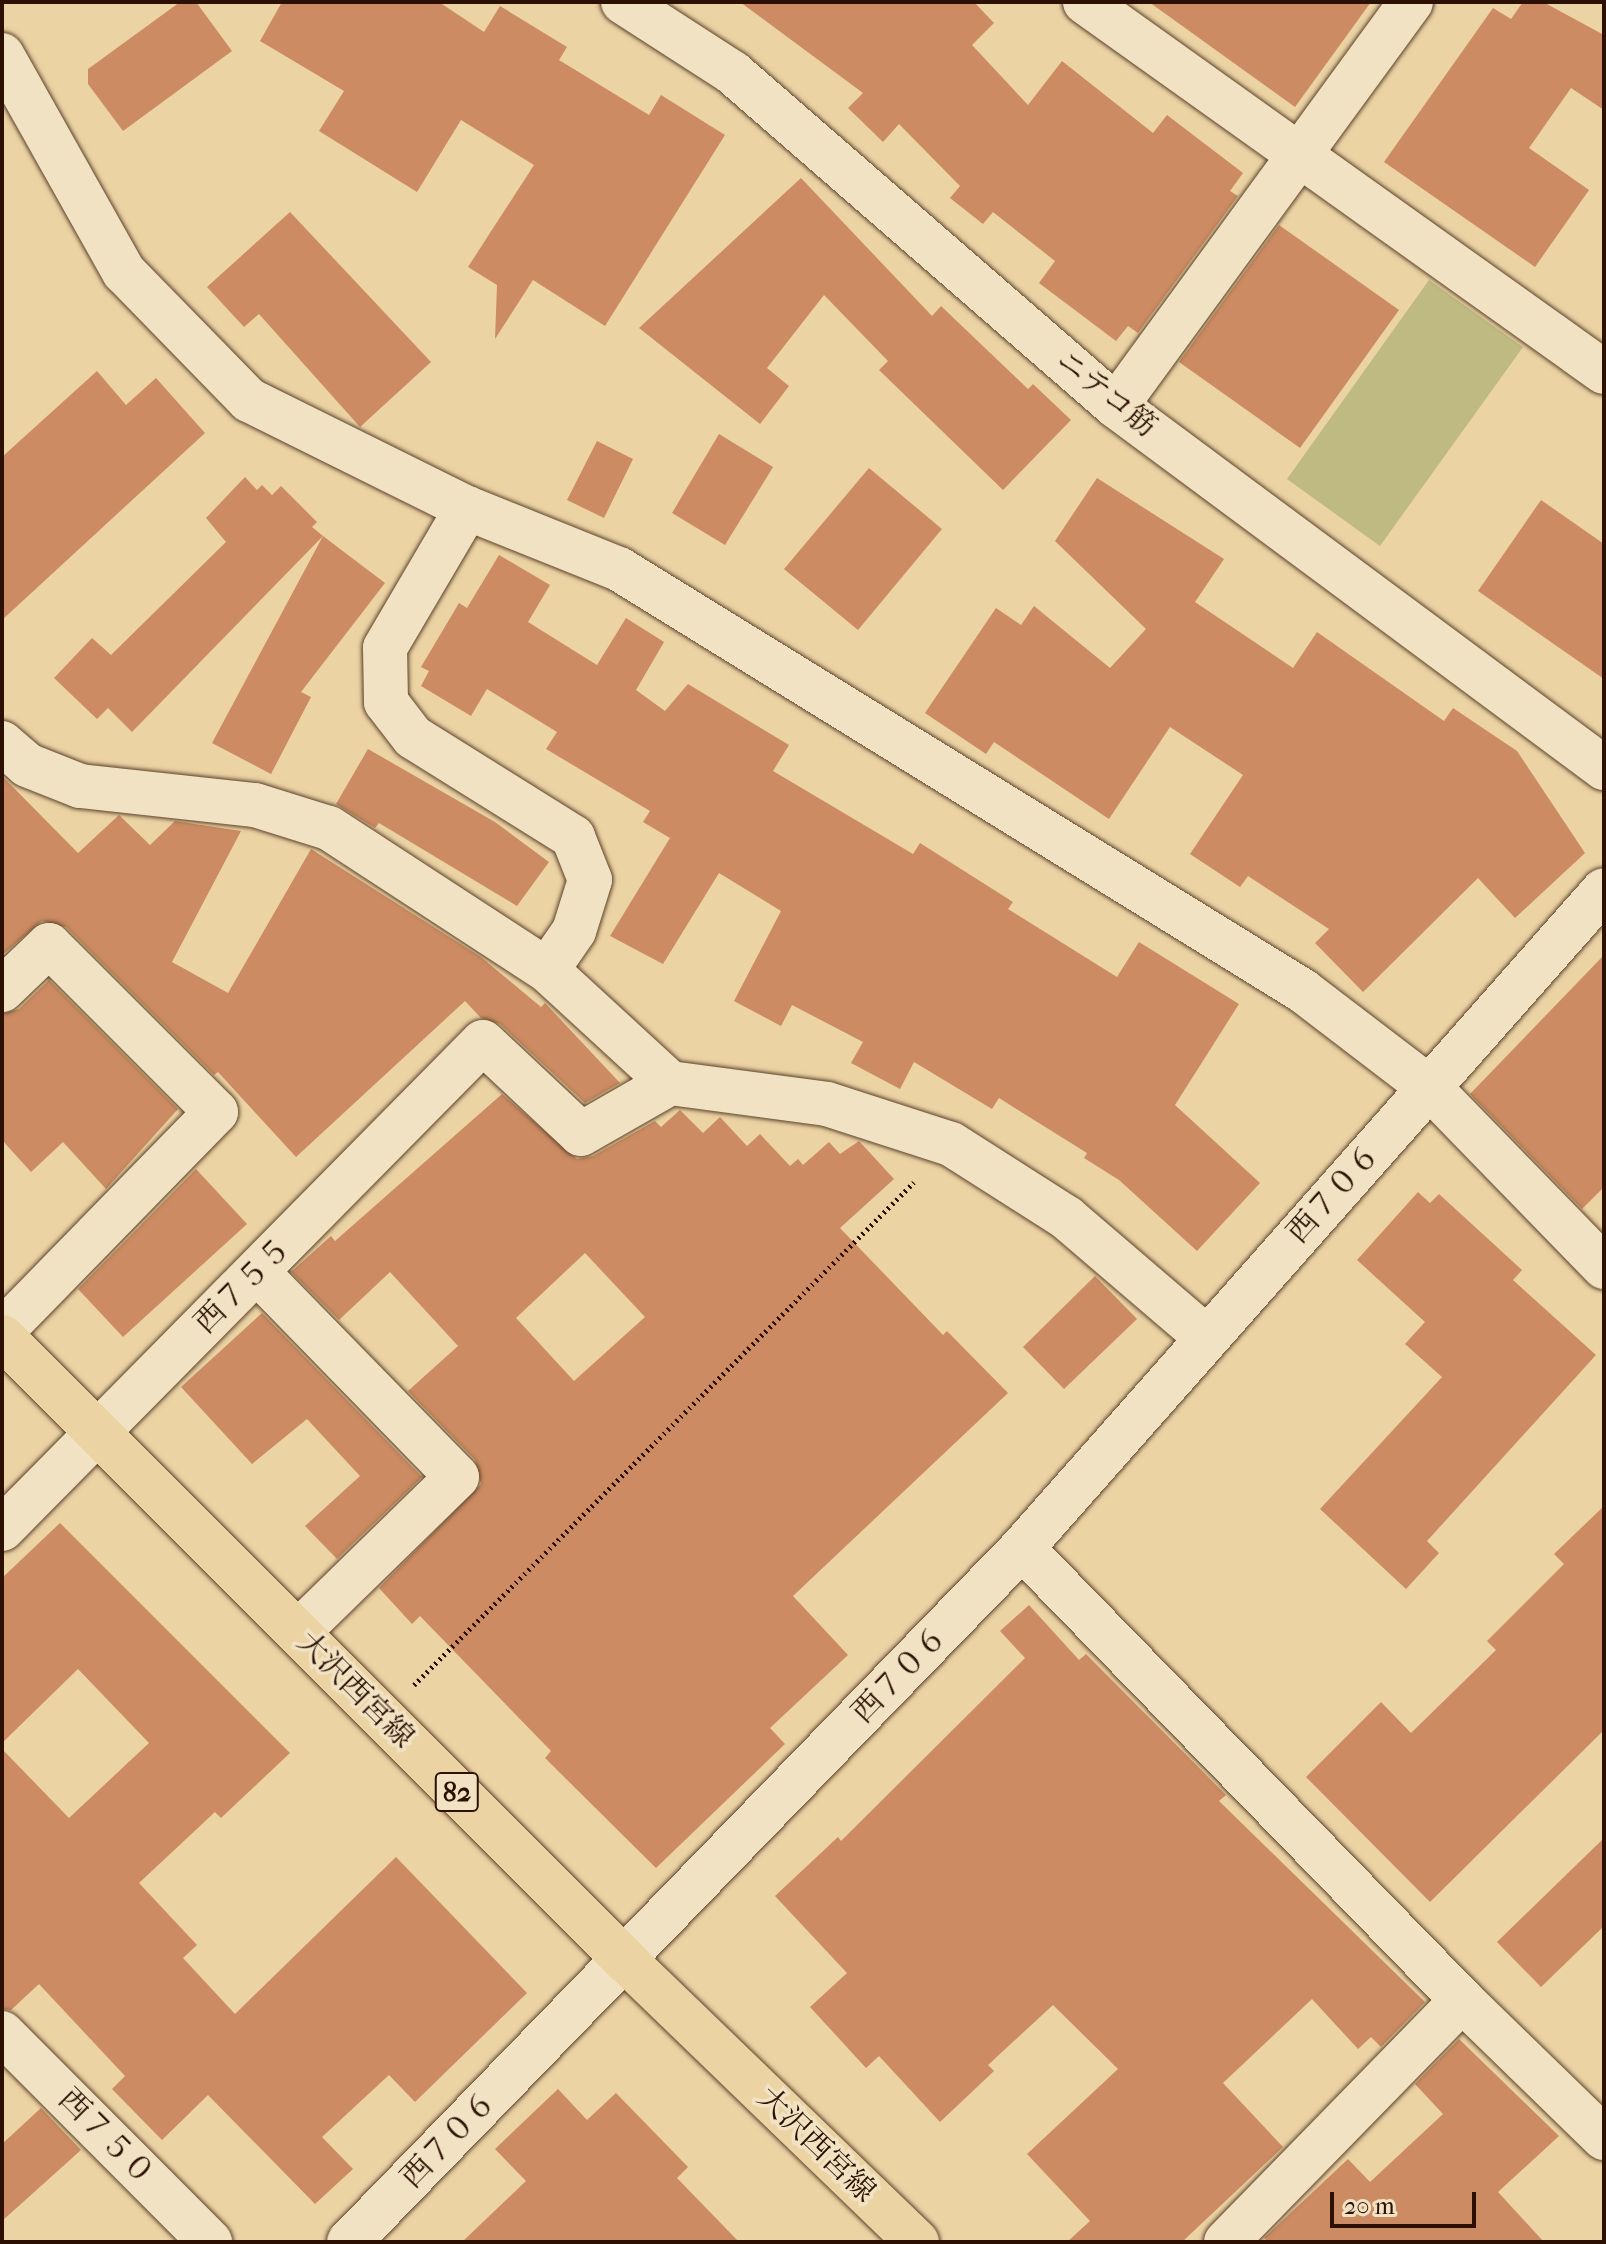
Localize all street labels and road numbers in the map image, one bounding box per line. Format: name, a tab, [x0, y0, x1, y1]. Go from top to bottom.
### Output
street label: ニテコ筋	[1048, 342, 1164, 446]
street label: 西７０６	[1280, 1137, 1388, 1251]
street label: 西７５５	[188, 1231, 298, 1341]
street label: 西７０６	[845, 1619, 955, 1731]
street label: 大沢西宮線	[289, 1624, 421, 1756]
road number: 82	[433, 1768, 481, 1816]
street label: 大沢西宮線	[750, 2080, 882, 2210]
street label: 西７５０	[51, 2082, 161, 2192]
street label: 西７０６	[394, 2084, 504, 2196]

